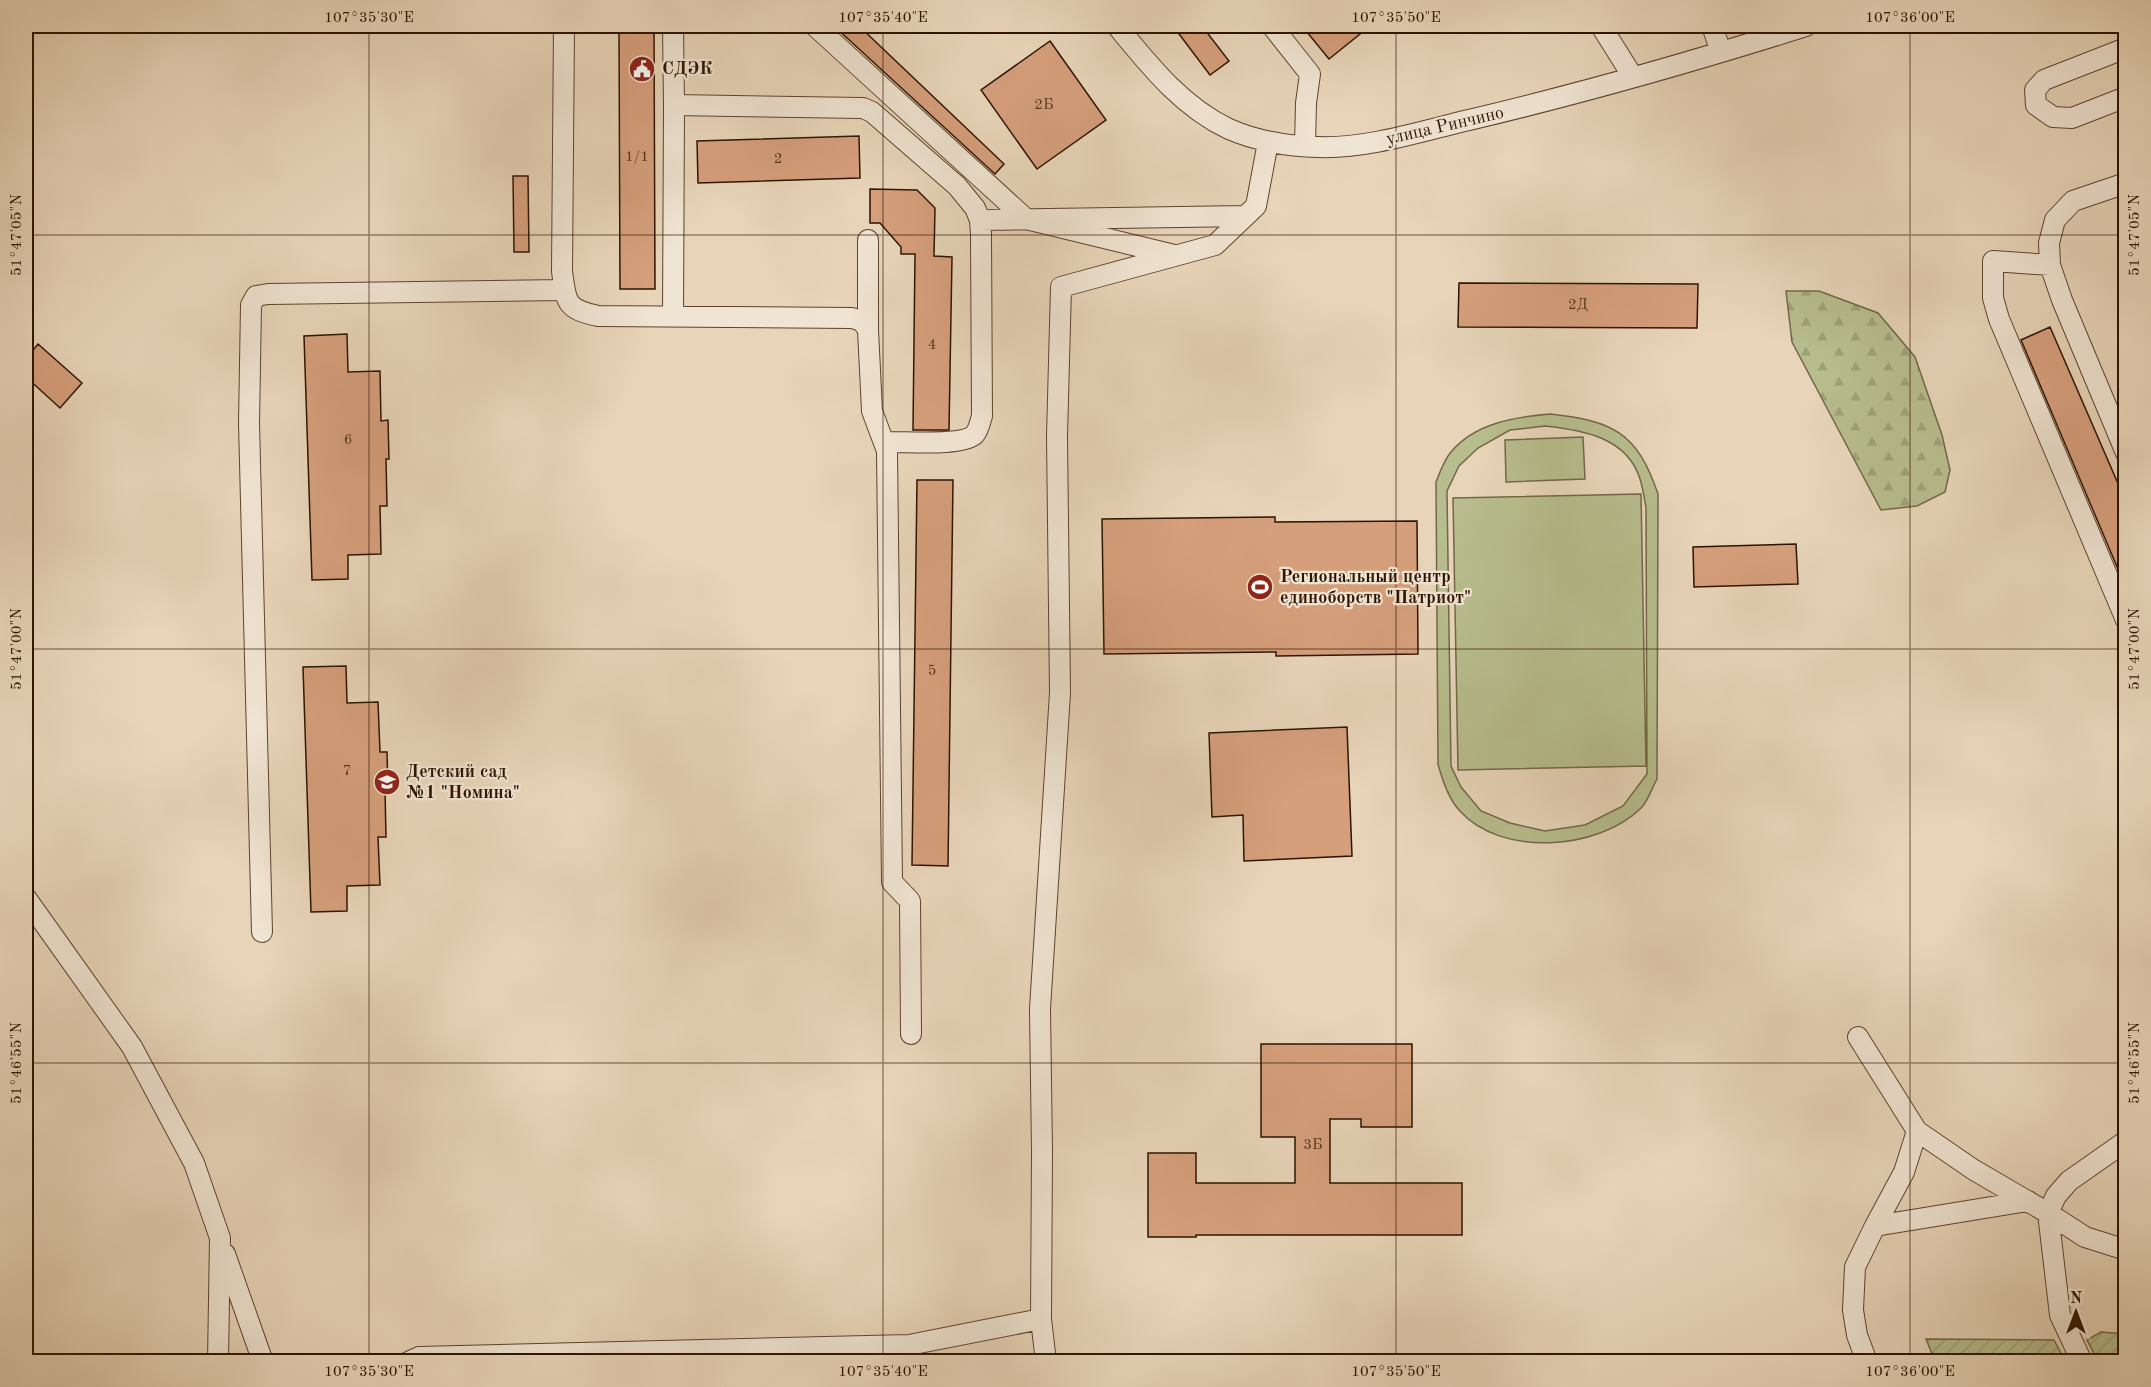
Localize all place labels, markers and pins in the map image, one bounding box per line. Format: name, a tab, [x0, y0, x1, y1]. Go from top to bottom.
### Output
public building icon: СДЭК	[627, 54, 657, 84]
place label: СДЭК	[662, 60, 712, 78]
place label: Региональный центр единоборств "Патриот"	[1280, 568, 1471, 607]
sports icon: Региональный центр единоборств "Патриот"	[1245, 572, 1275, 602]
place label: Детский сад №1 "Номина"	[406, 763, 520, 802]
school or university icon: Детский сад №1 "Номина"	[372, 767, 402, 797]

